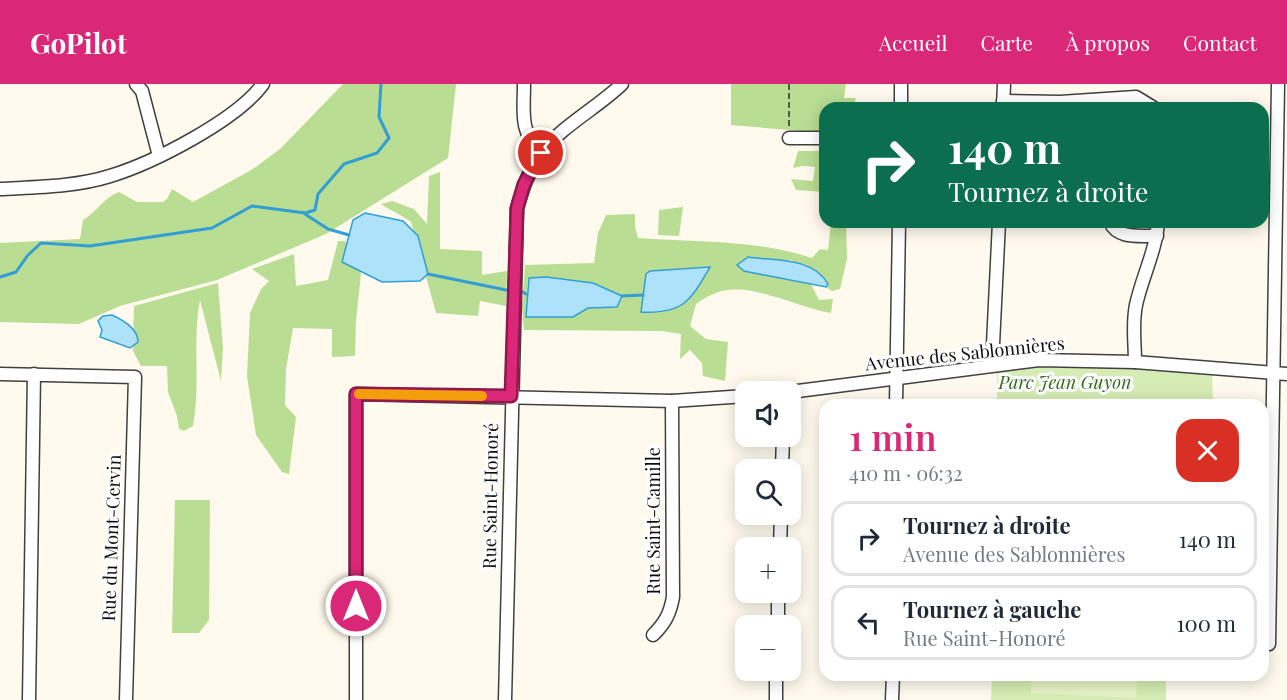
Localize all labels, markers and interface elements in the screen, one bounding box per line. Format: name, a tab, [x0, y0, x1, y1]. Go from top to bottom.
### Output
text: GoPilot	[30, 24, 127, 61]
text: Accueil	[879, 28, 947, 56]
text: Carte	[980, 28, 1033, 56]
text: À propos	[1066, 28, 1150, 56]
text: Contact	[1183, 28, 1257, 56]
text: 140 m	[948, 119, 1061, 175]
icon: right	[849, 126, 927, 204]
pin	[515, 127, 566, 178]
icon: arrive	[524, 136, 557, 169]
text: Tournez à droite	[948, 173, 1148, 209]
street label: Avenue des Sablonnières	[863, 331, 1066, 376]
park label: Parc Jean Guyon	[998, 370, 1131, 394]
map controls	[735, 381, 801, 681]
button: sound	[735, 381, 801, 447]
text: 1 min	[849, 412, 937, 460]
button: close	[1176, 419, 1239, 482]
street label: Rue Saint-Honoré	[477, 423, 503, 569]
street label: Rue Saint-Camille	[641, 447, 665, 595]
street label: Rue du Mont-Cervin	[96, 454, 126, 622]
button: search	[735, 459, 801, 525]
text: 410 m · 06:32	[849, 459, 963, 486]
text: Tournez à droite	[903, 510, 1071, 540]
icon: right	[852, 522, 885, 555]
text: 140 m	[1179, 524, 1236, 554]
button: +	[735, 537, 801, 603]
text: Avenue des Sablonnières	[903, 540, 1125, 567]
position arrow	[324, 574, 388, 638]
text: Tournez à gauche	[903, 594, 1081, 624]
icon: left	[852, 606, 885, 639]
text: 100 m	[1176, 608, 1236, 638]
button: −	[735, 615, 801, 681]
text: Rue Saint-Honoré	[903, 624, 1066, 651]

